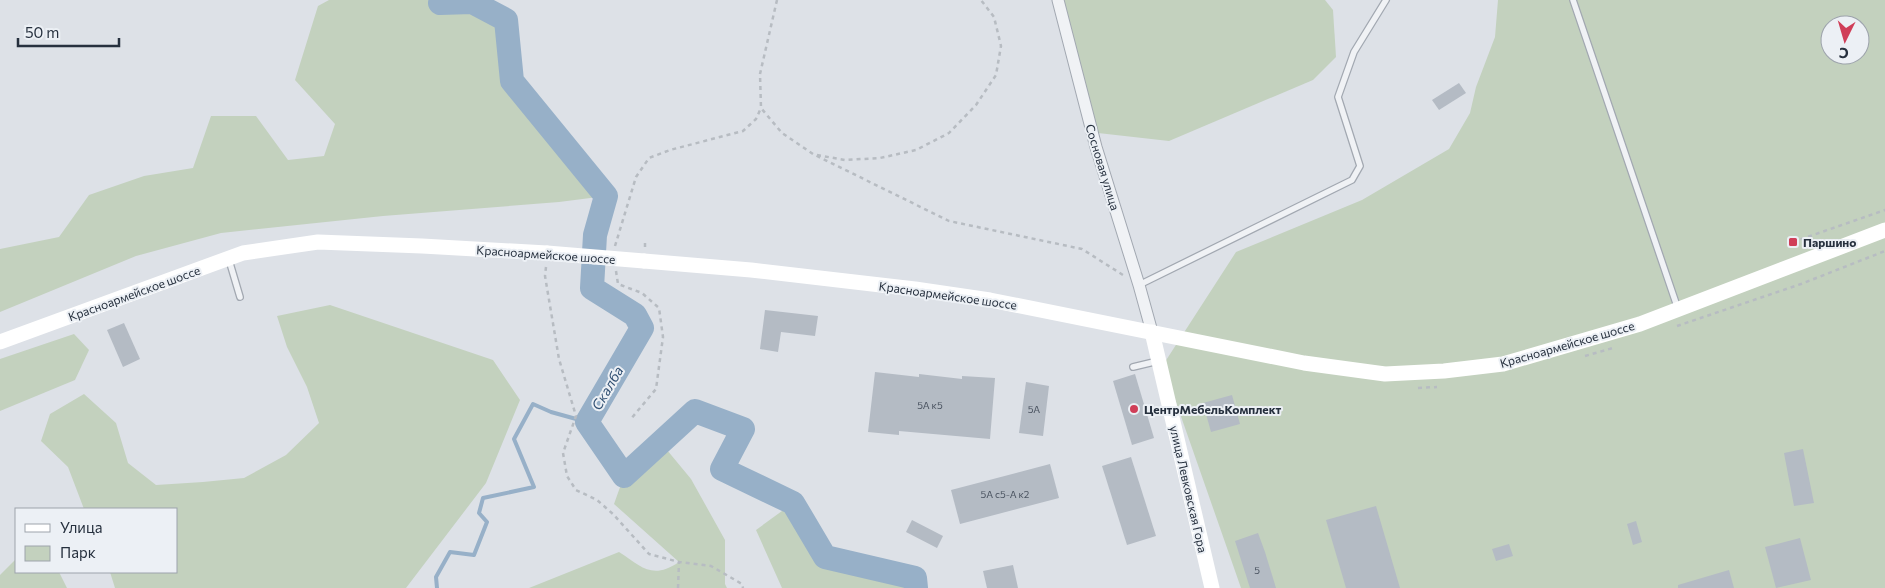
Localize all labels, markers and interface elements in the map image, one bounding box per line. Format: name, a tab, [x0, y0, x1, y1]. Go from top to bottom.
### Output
scale bar	[18, 15, 119, 47]
north arrow	[1820, 15, 1870, 65]
text: 50 m	[25, 23, 59, 41]
text: С	[1838, 45, 1849, 62]
street label: Сосновая улица	[1083, 122, 1123, 212]
place label: Паршино	[1803, 235, 1856, 249]
marker: Паршино	[1787, 236, 1799, 248]
street label: Красноармейское шоссе	[476, 242, 616, 266]
street label: Красноармейское шоссе	[66, 263, 202, 323]
street label: Красноармейское шоссе	[878, 278, 1018, 312]
street label: Красноармейское шоссе	[1498, 318, 1636, 370]
water label: Скалба	[588, 363, 626, 413]
house number: 5А к5	[917, 399, 943, 411]
place label: ЦентрМебельКомплект	[1144, 402, 1282, 416]
house number: 5А	[1028, 403, 1040, 415]
marker: ЦентрМебельКомплект	[1128, 403, 1140, 415]
street label: улица Левковская Гора	[1168, 424, 1210, 554]
house number: 5А с5-А к2	[981, 488, 1030, 500]
legend	[15, 508, 178, 573]
text: Улица	[60, 518, 102, 536]
text: Парк	[60, 543, 96, 561]
house number: 5	[1254, 564, 1260, 576]

